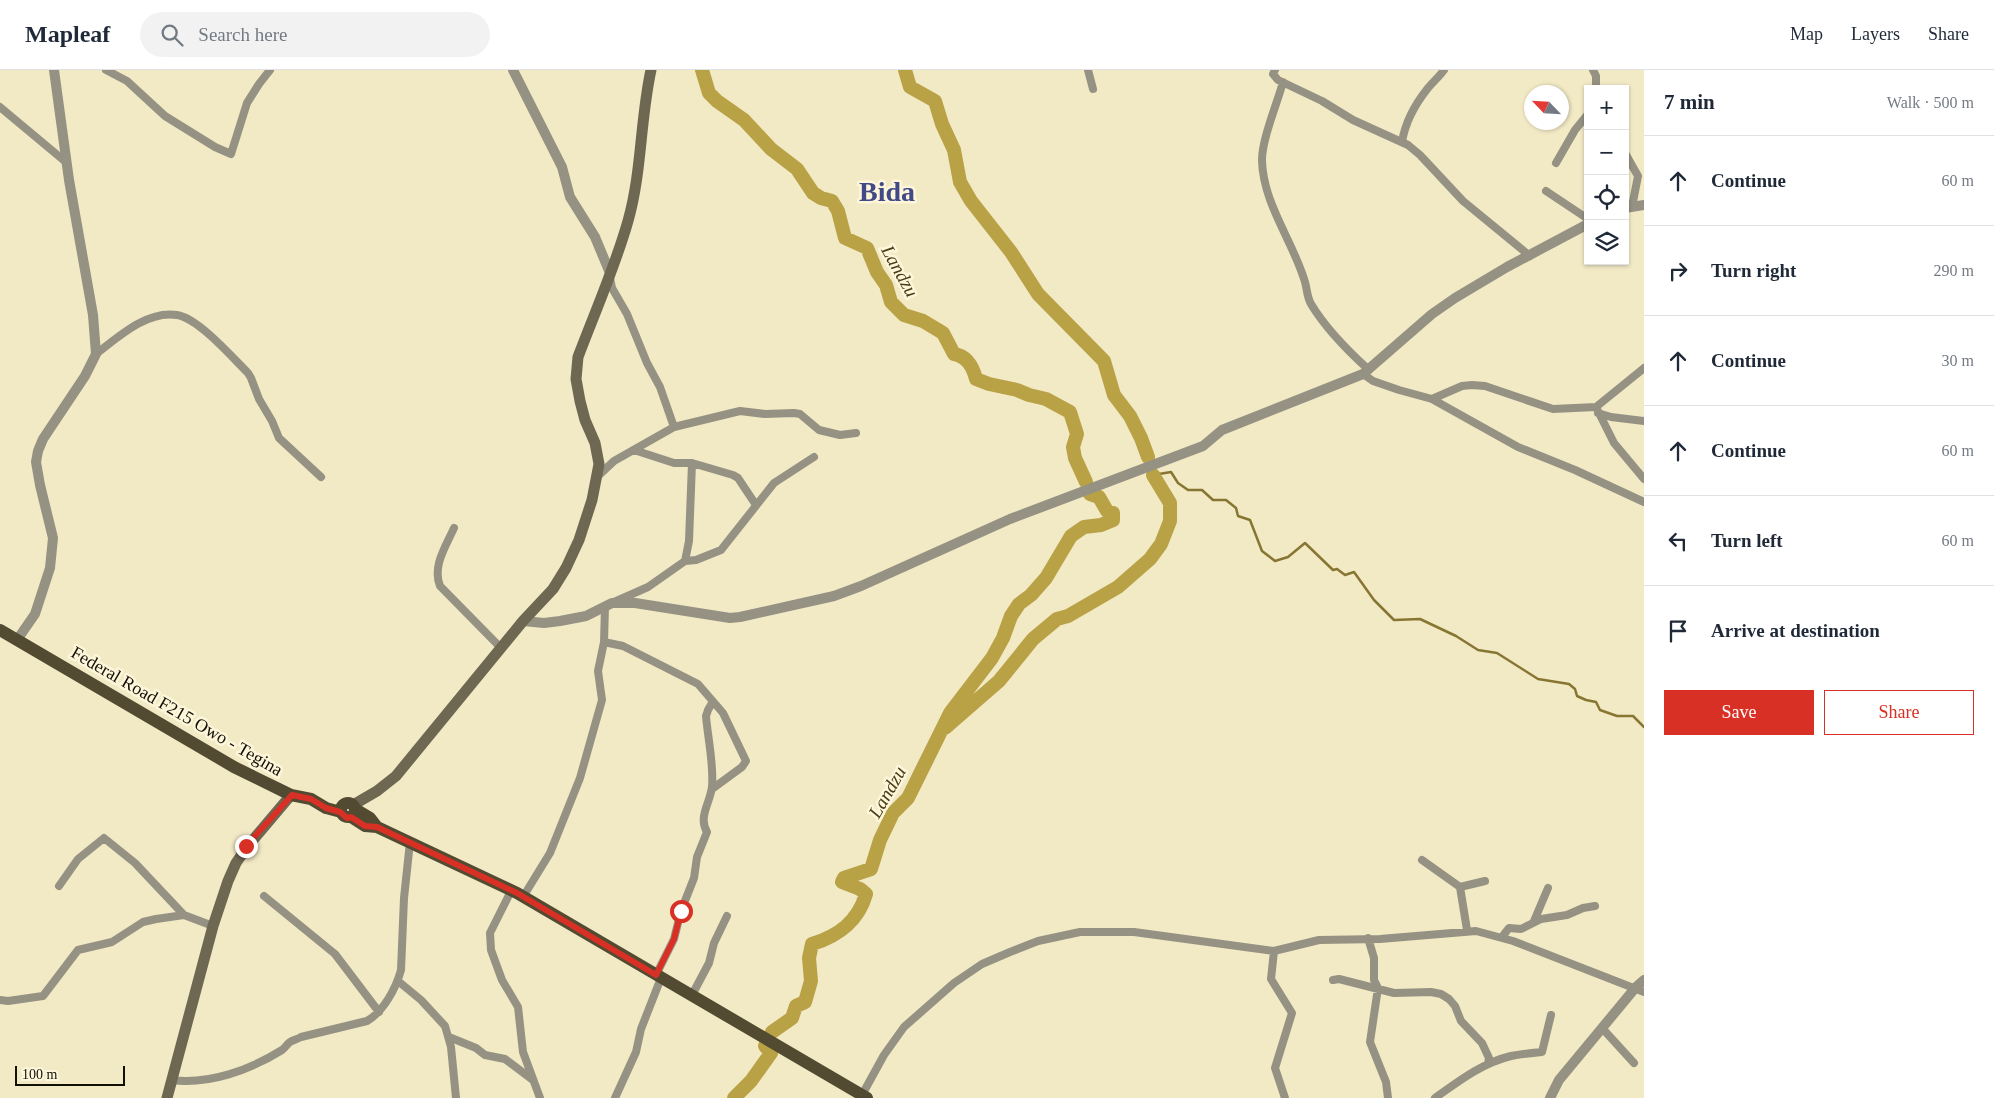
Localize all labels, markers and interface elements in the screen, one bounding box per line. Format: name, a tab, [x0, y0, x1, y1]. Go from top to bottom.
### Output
search box	[140, 12, 490, 57]
text: Mapleaf	[25, 21, 110, 47]
icon: search	[158, 21, 186, 49]
text: Search here	[198, 24, 287, 45]
text: Map	[1790, 24, 1823, 44]
text: Layers	[1851, 24, 1900, 44]
text: Share	[1928, 24, 1969, 44]
north arrow	[1524, 85, 1569, 130]
map controls	[1584, 85, 1629, 265]
button: +	[1584, 85, 1629, 130]
text: 7 min	[1664, 90, 1715, 114]
text: Walk · 500 m	[1887, 94, 1974, 111]
button: −	[1584, 130, 1629, 175]
icon: ahead	[1664, 167, 1692, 195]
text: Continue	[1711, 170, 1786, 191]
text: 60 m	[1942, 172, 1974, 189]
button: locate	[1584, 175, 1629, 220]
district label: Bida	[859, 176, 915, 207]
button: layers	[1584, 220, 1629, 265]
water label: Landzu	[877, 241, 923, 301]
icon: right	[1664, 257, 1692, 285]
text: Turn right	[1711, 260, 1796, 281]
text: 290 m	[1934, 262, 1974, 279]
icon: ahead	[1664, 347, 1692, 375]
text: Continue	[1711, 350, 1786, 371]
text: 30 m	[1942, 352, 1974, 369]
icon: ahead	[1664, 437, 1692, 465]
text: Continue	[1711, 440, 1786, 461]
text: 60 m	[1942, 442, 1974, 459]
icon: left	[1664, 527, 1692, 555]
text: Turn left	[1711, 530, 1783, 551]
text: 60 m	[1942, 532, 1974, 549]
icon: arrive	[1664, 617, 1692, 645]
text: Arrive at destination	[1711, 620, 1880, 641]
street label: Federal Road F215 Owo - Tegina	[68, 642, 286, 780]
button: Save	[1664, 690, 1814, 735]
button: Share	[1824, 690, 1974, 735]
water label: Landzu	[863, 763, 910, 822]
route end	[235, 835, 258, 858]
route start	[670, 900, 693, 923]
scale bar	[15, 1063, 125, 1086]
text: 100 m	[22, 1067, 57, 1082]

